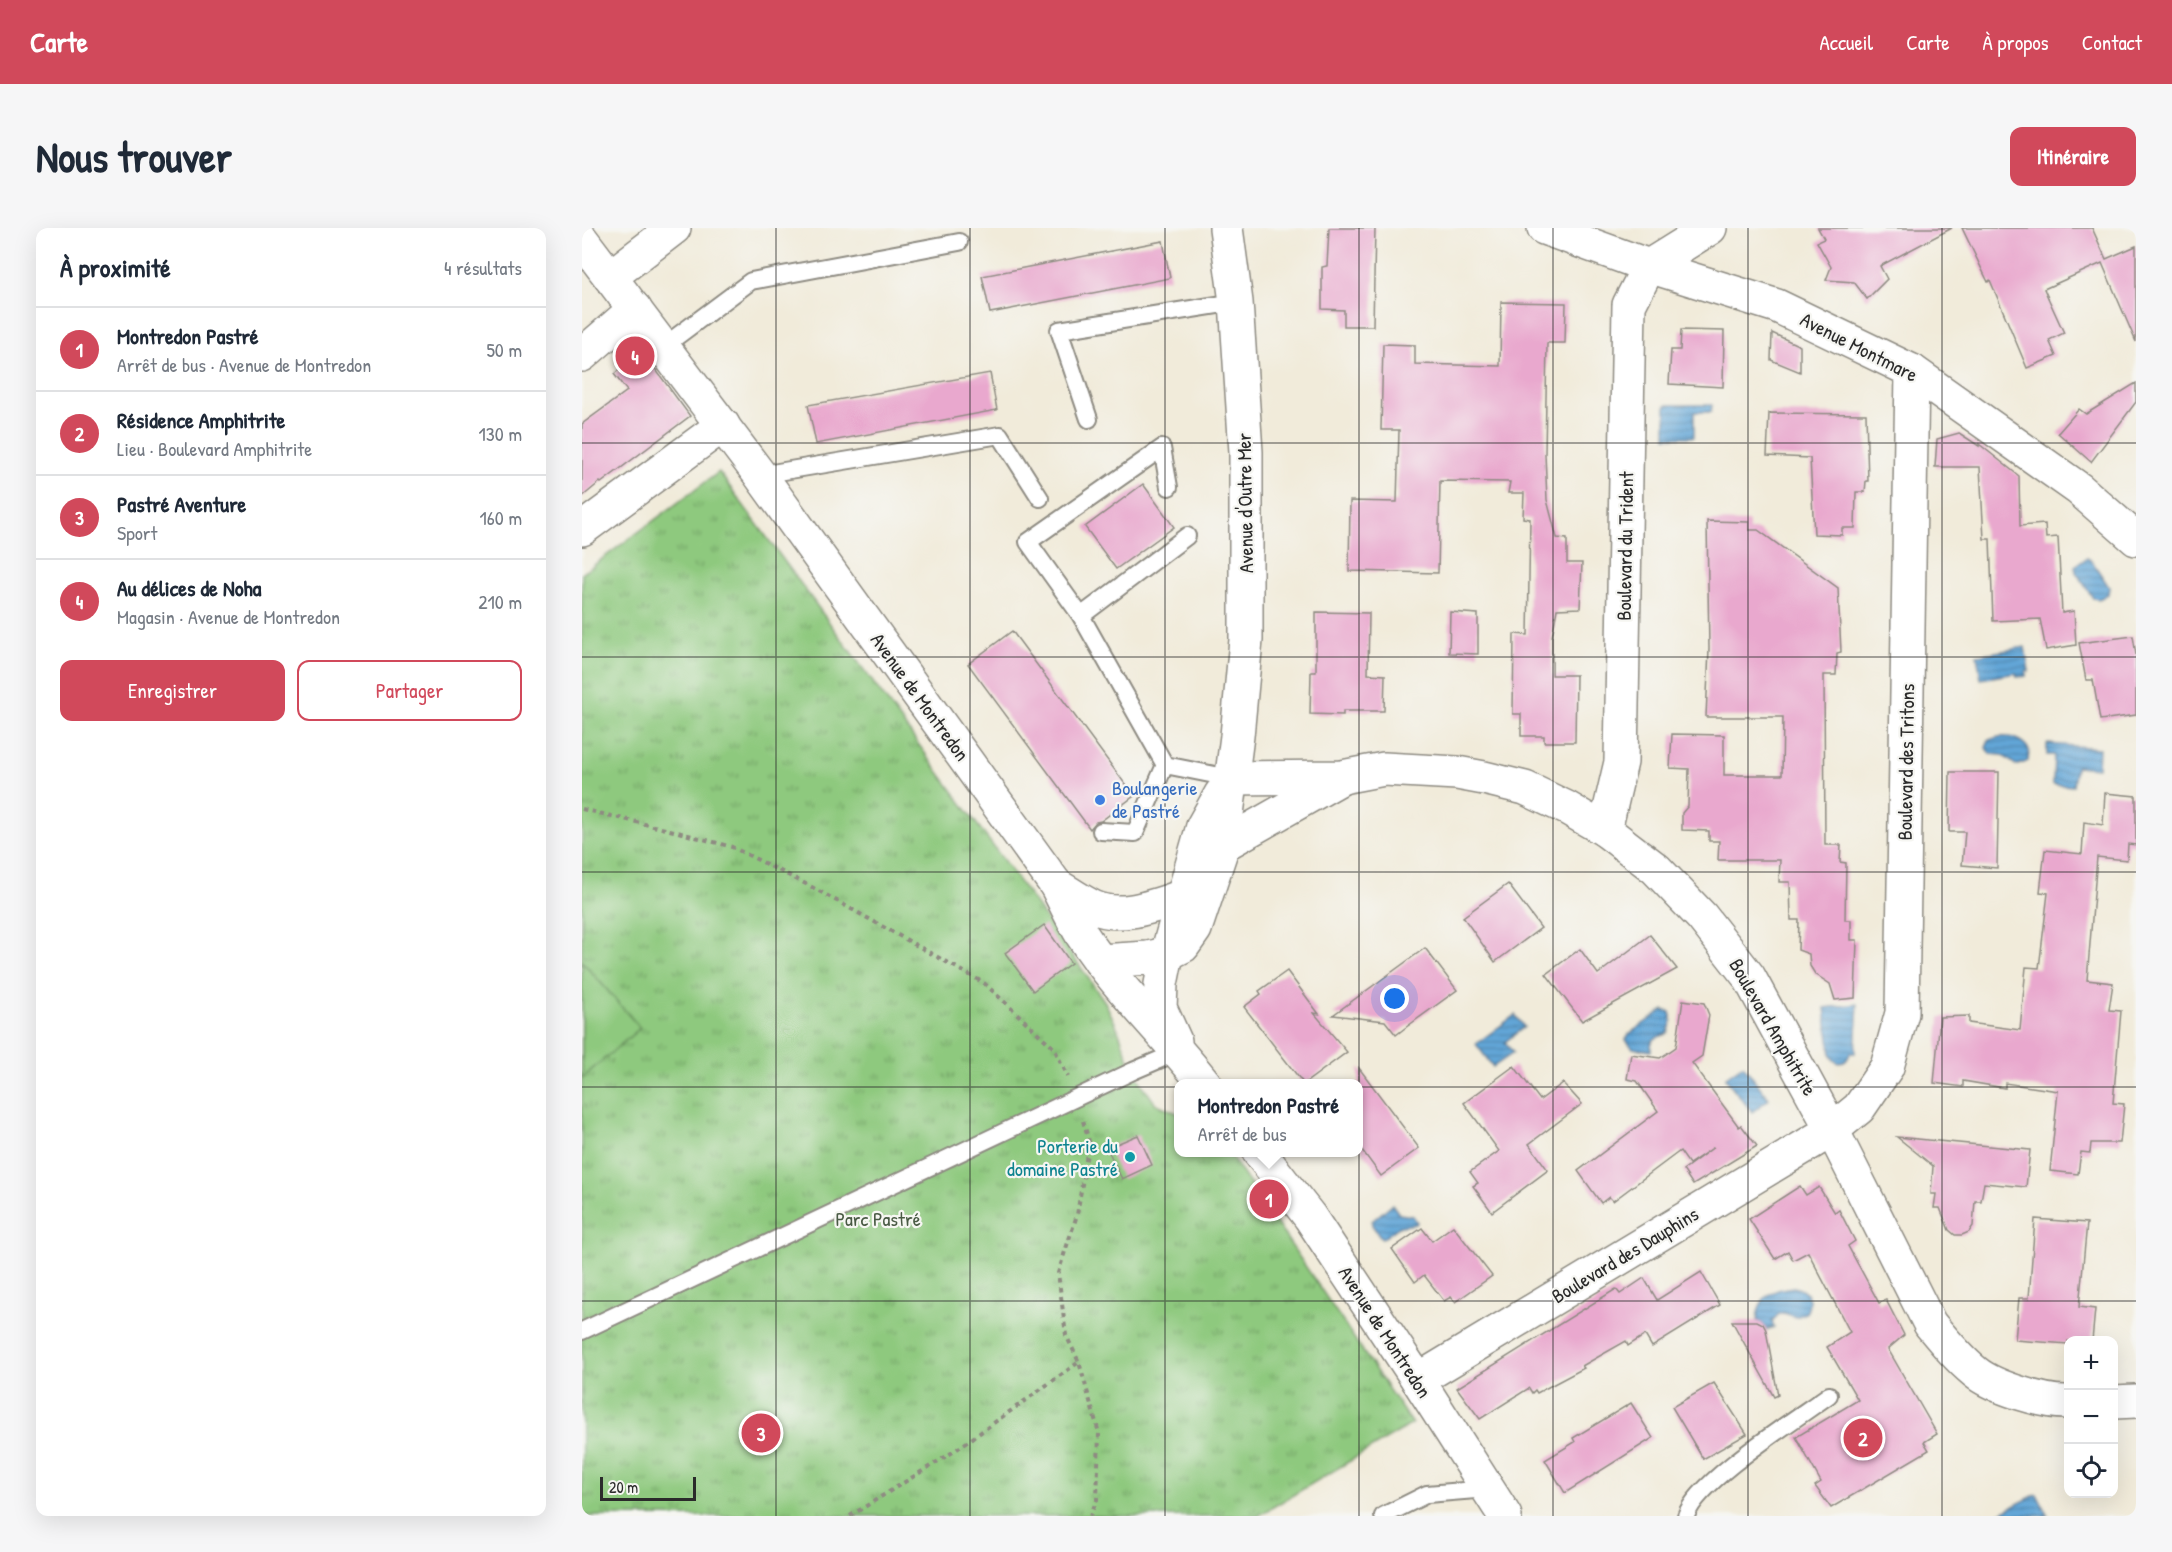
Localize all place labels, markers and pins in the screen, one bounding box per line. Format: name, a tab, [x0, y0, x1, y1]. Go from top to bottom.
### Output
pin: 4	[616, 334, 654, 378]
place label: Boulangerie de Pastré	[1112, 774, 1197, 824]
marker: Boulangerie de Pastré	[1093, 793, 1107, 807]
place label: Porterie du domaine Pastré	[1007, 1132, 1118, 1182]
marker: Porterie du domaine Pastré	[1123, 1150, 1137, 1164]
pin: 1	[1250, 1176, 1288, 1222]
pin: 3	[742, 1410, 780, 1456]
pin: 2	[1844, 1416, 1882, 1460]

